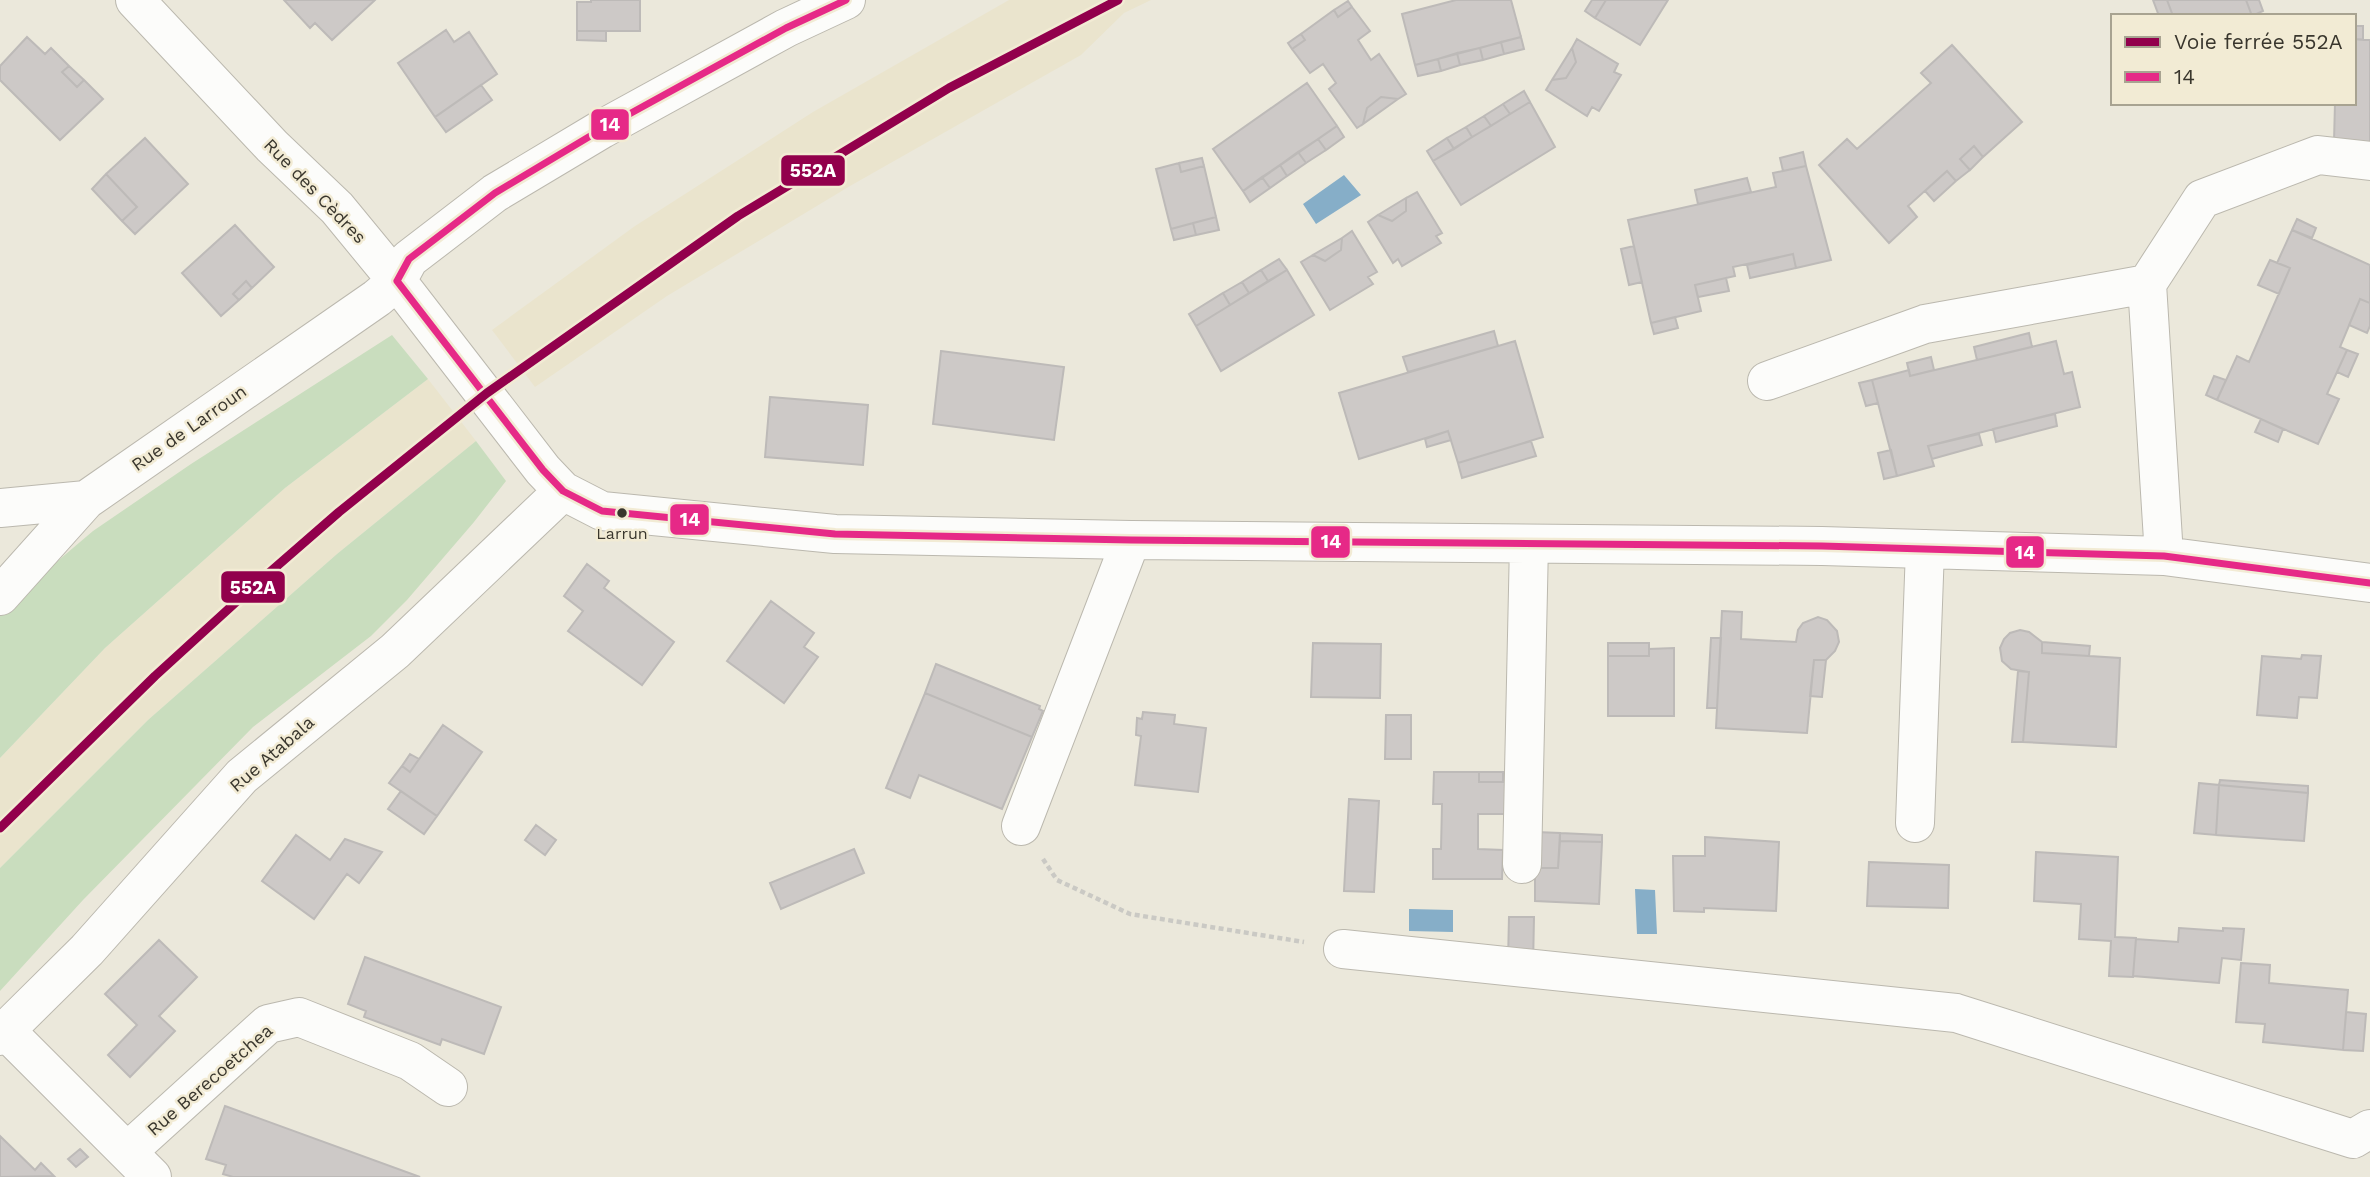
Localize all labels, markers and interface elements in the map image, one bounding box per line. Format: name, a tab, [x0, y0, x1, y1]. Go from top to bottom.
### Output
legend	[2111, 14, 2356, 105]
text: Voie ferrée 552A	[2174, 29, 2343, 54]
text: 14	[2174, 64, 2195, 89]
line badge: 14	[590, 108, 630, 141]
text: 14	[600, 113, 620, 136]
street label: Rue des Cèdres	[260, 134, 371, 247]
line badge: 552A	[780, 154, 846, 187]
text: 552A	[790, 159, 836, 182]
street label: Rue de Larroun	[127, 380, 250, 475]
line badge: 14	[669, 503, 710, 536]
marker: Larrun	[615, 506, 629, 520]
text: 14	[680, 508, 700, 531]
place label: Larrun	[596, 524, 648, 543]
line badge: 14	[1310, 525, 1351, 559]
text: 14	[1321, 530, 1341, 553]
line badge: 14	[2005, 535, 2045, 569]
text: 14	[2015, 541, 2035, 564]
line badge: 552A	[220, 570, 286, 604]
text: 552A	[230, 576, 276, 599]
street label: Rue Atabala	[225, 711, 318, 796]
street label: Rue Berecoetchea	[143, 1019, 277, 1140]

